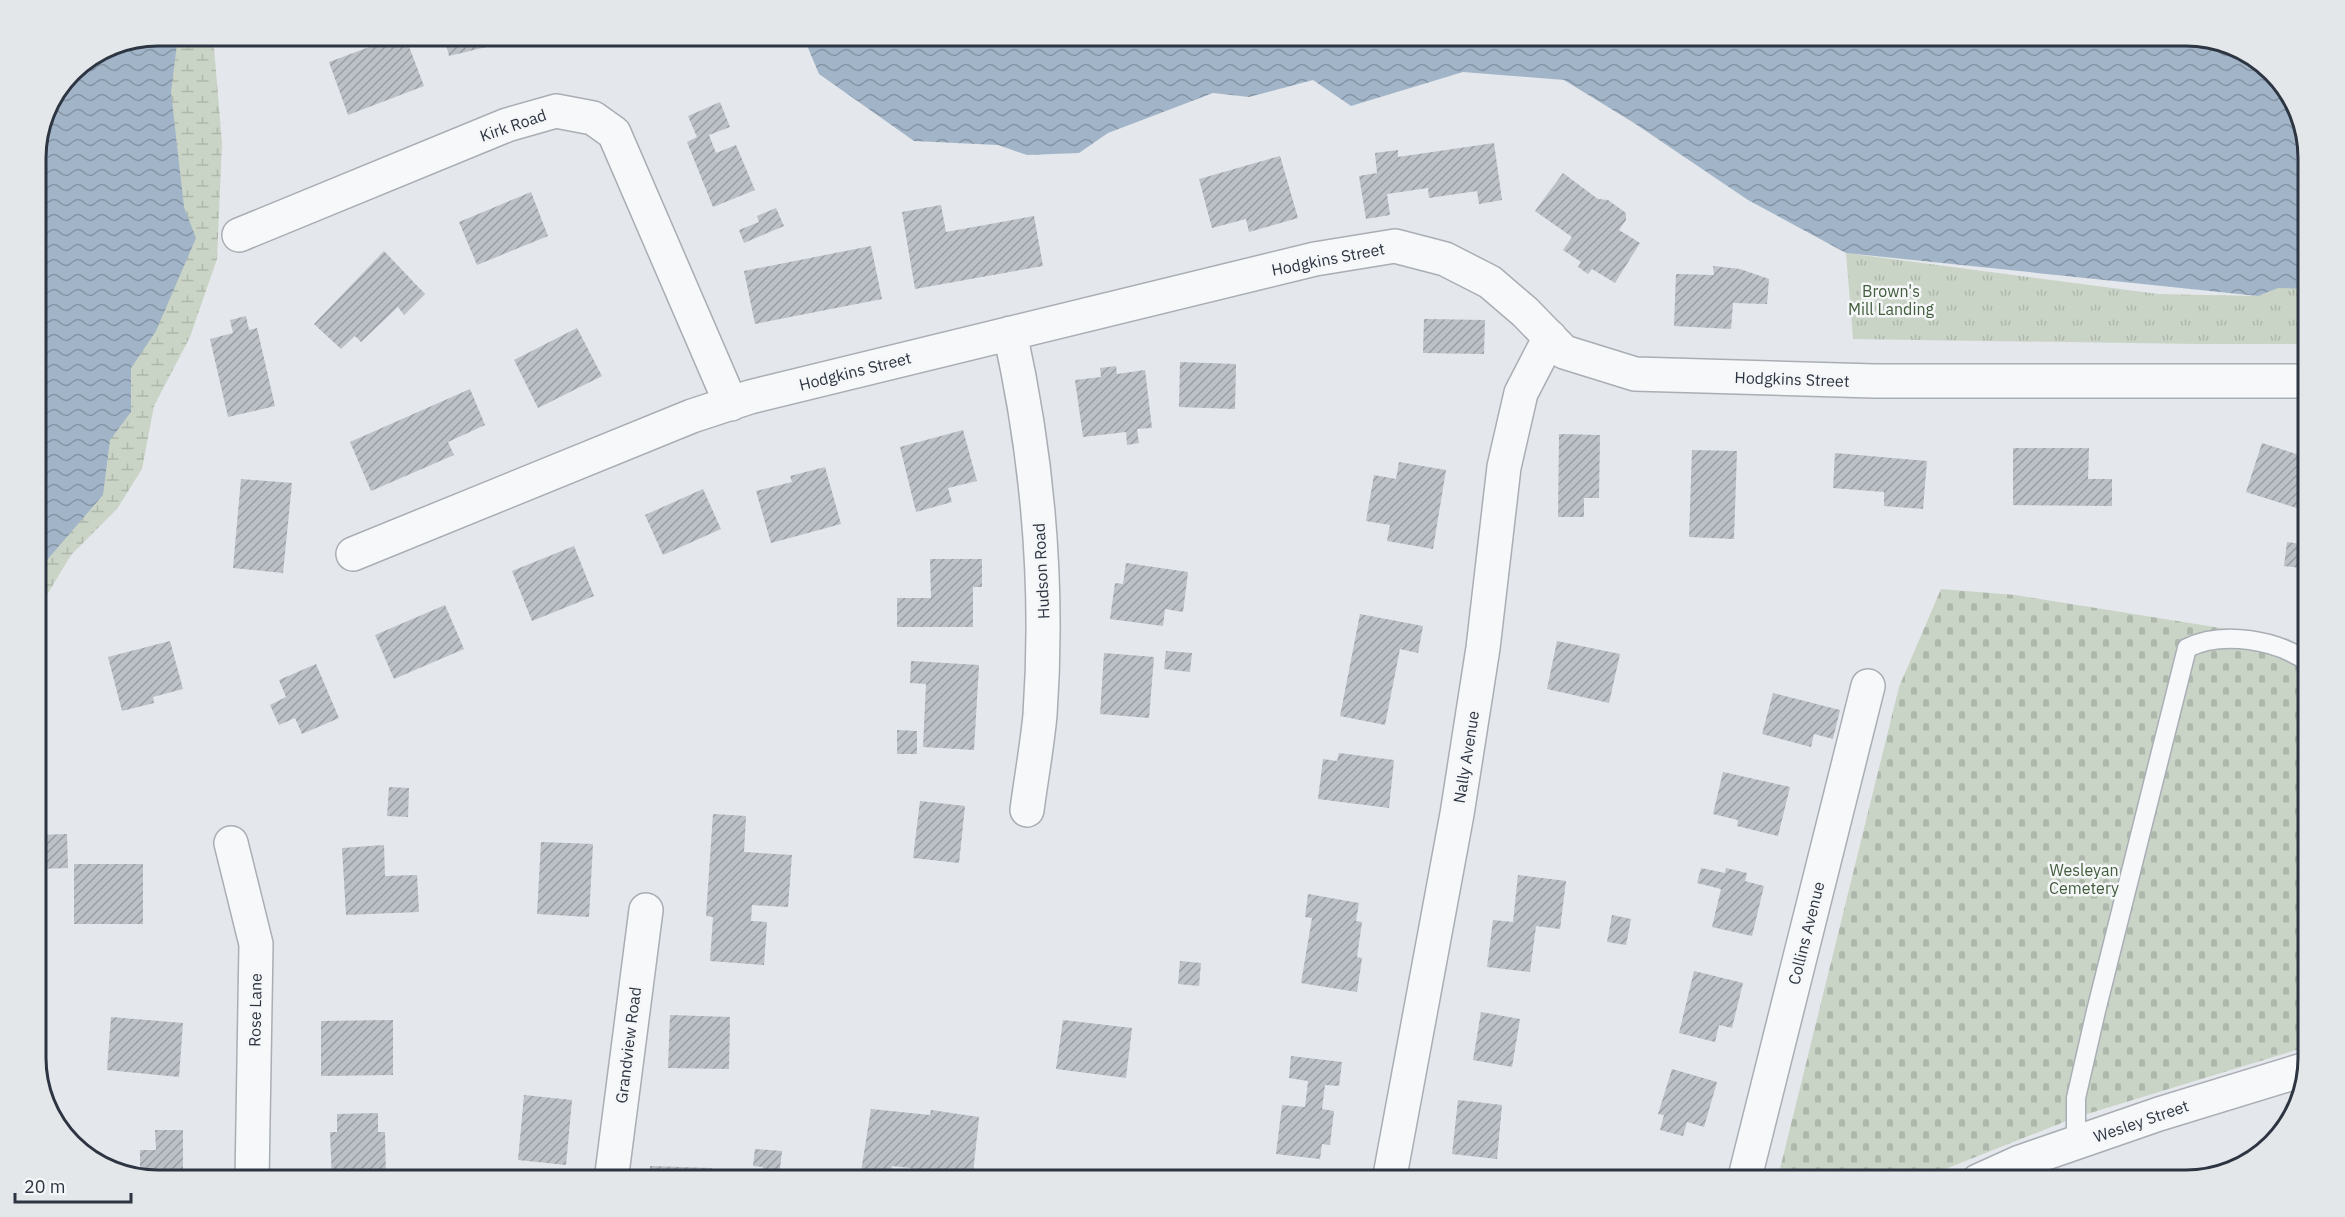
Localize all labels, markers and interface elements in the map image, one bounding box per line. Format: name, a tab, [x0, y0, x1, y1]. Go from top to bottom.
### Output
street label: Kirk Road	[477, 104, 549, 146]
street label: Hodgkins Street	[1270, 238, 1386, 280]
park label: Brown's Mill Landing	[1848, 281, 1934, 319]
street label: Hodgkins Street	[797, 347, 913, 395]
street label: Hodgkins Street	[1734, 367, 1850, 391]
street label: Hudson Road	[1028, 522, 1054, 620]
street label: Nally Avenue	[1449, 709, 1483, 805]
park label: Wesleyan Cemetery	[2049, 860, 2119, 898]
street label: Collins Avenue	[1784, 879, 1829, 987]
street label: Rose Lane	[244, 973, 266, 1047]
street label: Grandview Road	[611, 986, 645, 1104]
street label: Wesley Street	[2091, 1095, 2191, 1147]
scale bar	[15, 1166, 130, 1204]
text: 20 m	[24, 1175, 66, 1198]

